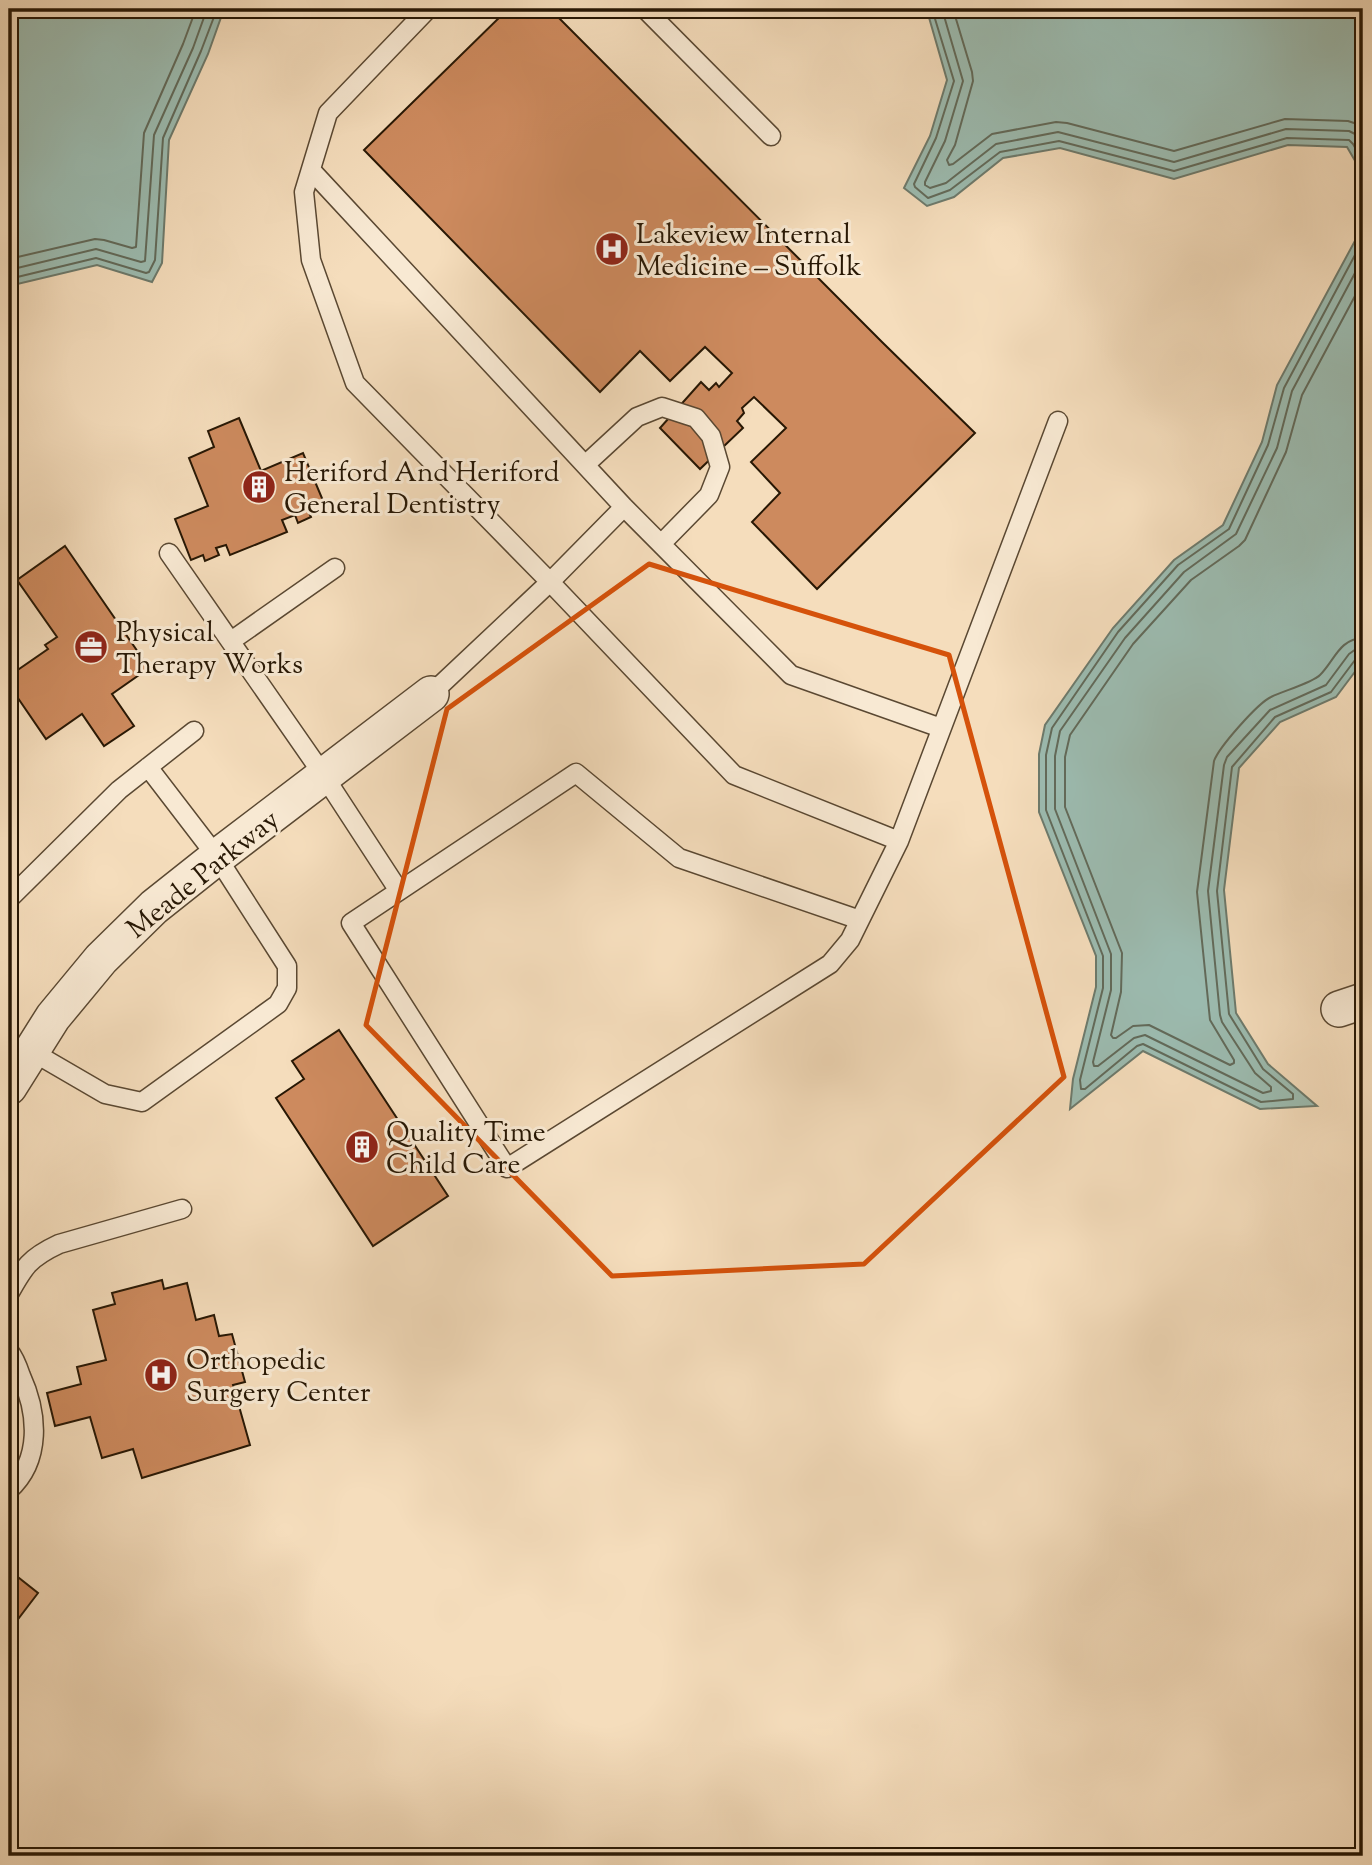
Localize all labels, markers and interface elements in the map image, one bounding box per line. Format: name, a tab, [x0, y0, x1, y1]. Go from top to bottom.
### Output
place label: Lakeview Internal Medicine – Suffolk	[636, 216, 862, 288]
hospital icon: Lakeview Internal Medicine – Suffolk	[593, 230, 631, 268]
place label: Heriford And Heriford General Dentistry	[284, 454, 560, 526]
building icon: Heriford And Heriford General Dentistry	[240, 468, 278, 506]
place label: Physical Therapy Works	[116, 614, 303, 686]
office icon: Physical Therapy Works	[72, 628, 110, 666]
street label: Meade Parkway	[119, 801, 289, 949]
place label: Quality Time Child Care	[386, 1114, 546, 1186]
building icon: Quality Time Child Care	[343, 1128, 381, 1166]
place label: Orthopedic Surgery Center	[186, 1342, 371, 1414]
hospital icon: Orthopedic Surgery Center	[142, 1356, 180, 1394]

